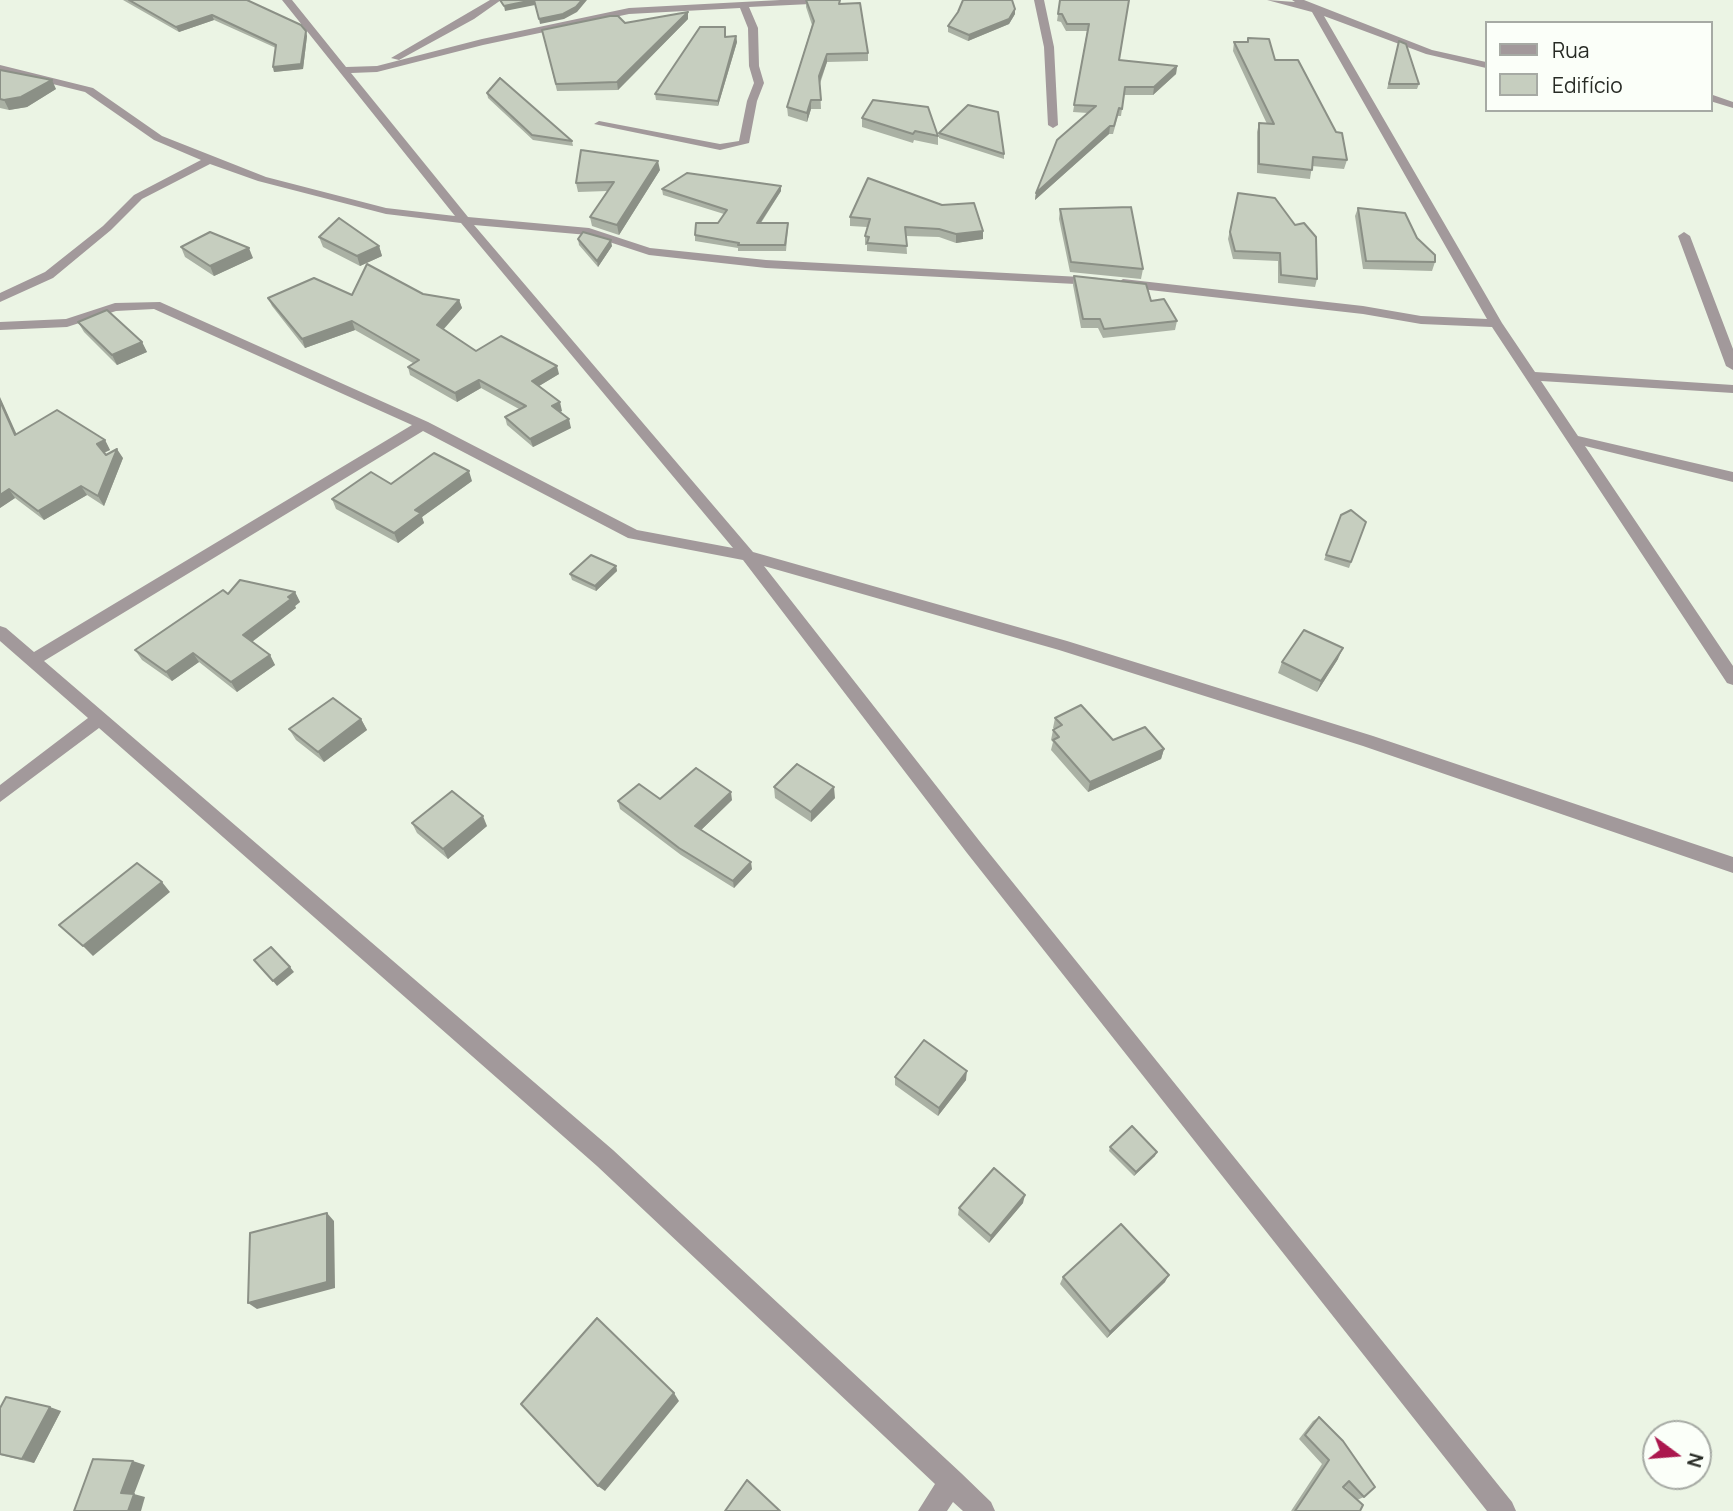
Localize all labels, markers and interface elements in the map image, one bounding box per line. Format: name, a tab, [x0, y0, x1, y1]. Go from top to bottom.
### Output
legend	[1484, 21, 1712, 112]
text: Rua	[1552, 36, 1589, 64]
text: Edifício	[1552, 71, 1623, 99]
north arrow	[1642, 1420, 1712, 1490]
text: N	[1681, 1450, 1710, 1470]

